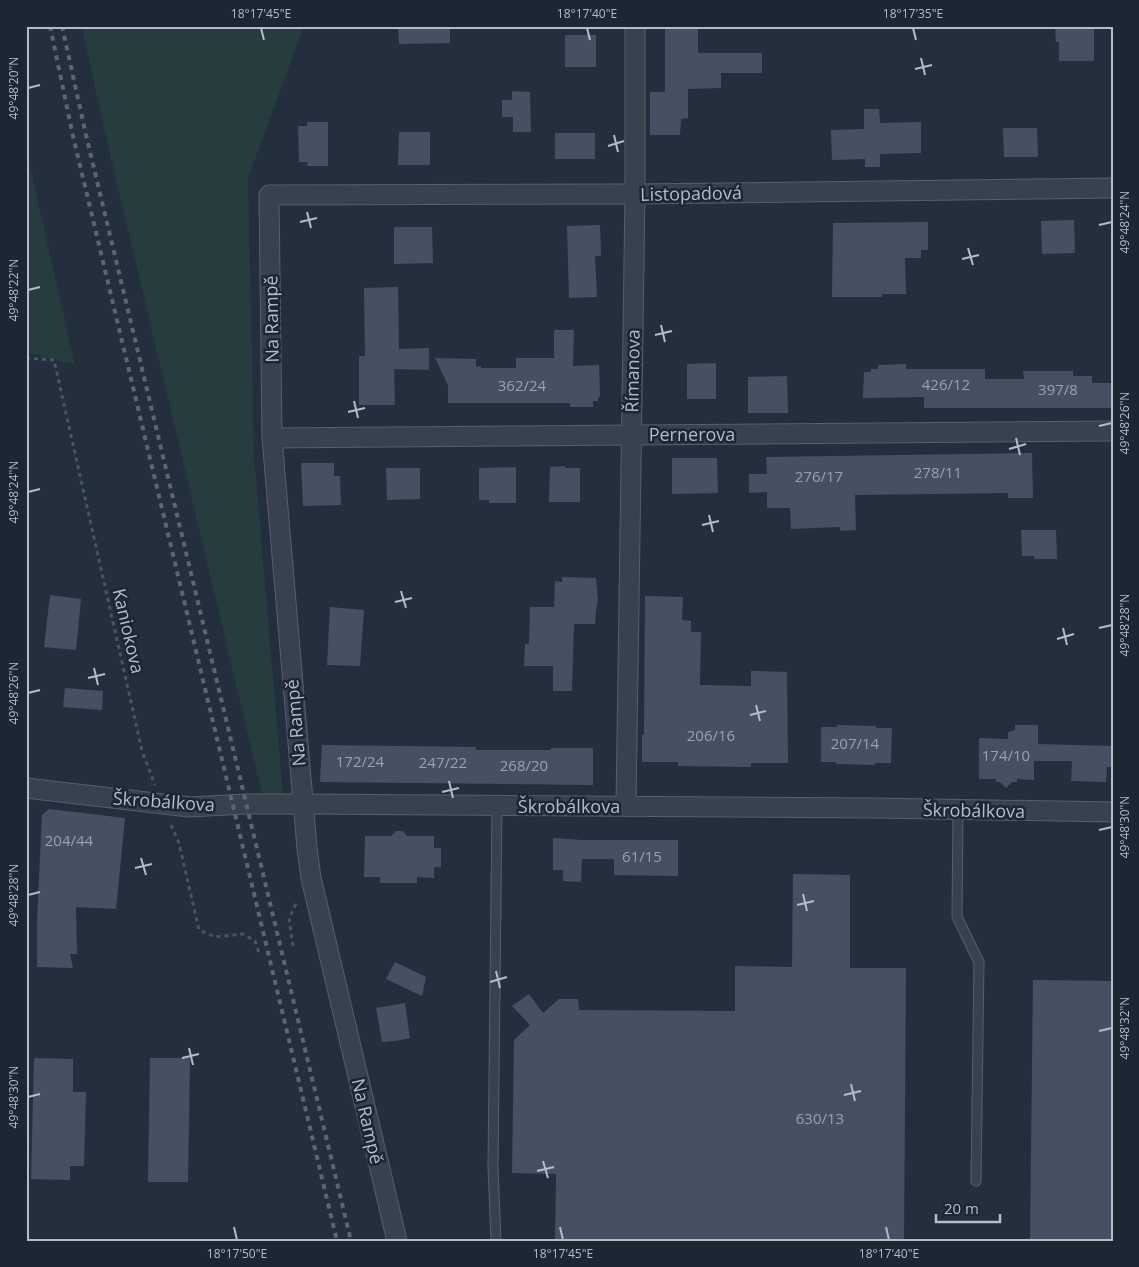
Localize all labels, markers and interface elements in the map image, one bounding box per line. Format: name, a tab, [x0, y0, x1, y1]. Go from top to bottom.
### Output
text: 18°17'45"E	[231, 5, 291, 22]
text: 18°17'40"E	[557, 5, 617, 22]
text: 18°17'35"E	[883, 5, 943, 22]
text: 49°48'20"N	[5, 57, 22, 119]
street label: Listopadová	[640, 180, 742, 206]
text: 49°48'24"N	[1116, 191, 1133, 253]
text: 49°48'22"N	[5, 259, 22, 321]
street label: Na Rampě	[258, 275, 284, 363]
street label: Římanova	[619, 329, 645, 413]
house number: 426/12	[922, 374, 970, 394]
house number: 362/24	[498, 375, 547, 395]
house number: 397/8	[1038, 379, 1078, 399]
text: 49°48'26"N	[1116, 392, 1133, 454]
street label: Pernerova	[649, 422, 735, 446]
text: 49°48'24"N	[5, 461, 22, 523]
house number: 278/11	[914, 462, 962, 482]
house number: 276/17	[795, 466, 843, 486]
street label: Kaniokova	[108, 586, 150, 676]
text: 49°48'28"N	[1116, 594, 1133, 656]
text: 49°48'26"N	[5, 662, 22, 724]
street label: Na Rampě	[279, 679, 311, 767]
house number: 206/16	[687, 725, 735, 745]
house number: 207/14	[831, 733, 880, 753]
house number: 174/10	[982, 745, 1030, 765]
house number: 172/24	[336, 751, 385, 771]
house number: 247/22	[419, 752, 467, 772]
house number: 268/20	[500, 755, 548, 775]
street label: Škrobálkova	[112, 785, 216, 817]
street label: Škrobálkova	[518, 794, 620, 818]
text: 49°48'30"N	[1116, 796, 1133, 858]
street label: Škrobálkova	[923, 797, 1025, 823]
house number: 204/44	[45, 830, 94, 850]
house number: 61/15	[622, 846, 662, 866]
text: 49°48'28"N	[5, 864, 22, 926]
text: 49°48'32"N	[1116, 997, 1133, 1059]
text: 49°48'30"N	[5, 1066, 22, 1128]
street label: Na Rampě	[347, 1076, 389, 1166]
house number: 630/13	[796, 1108, 844, 1128]
scale bar	[936, 1192, 1000, 1224]
text: 20 m	[944, 1198, 979, 1218]
text: 18°17'50"E	[207, 1245, 267, 1262]
text: 18°17'45"E	[533, 1245, 593, 1262]
text: 18°17'40"E	[859, 1245, 919, 1262]

